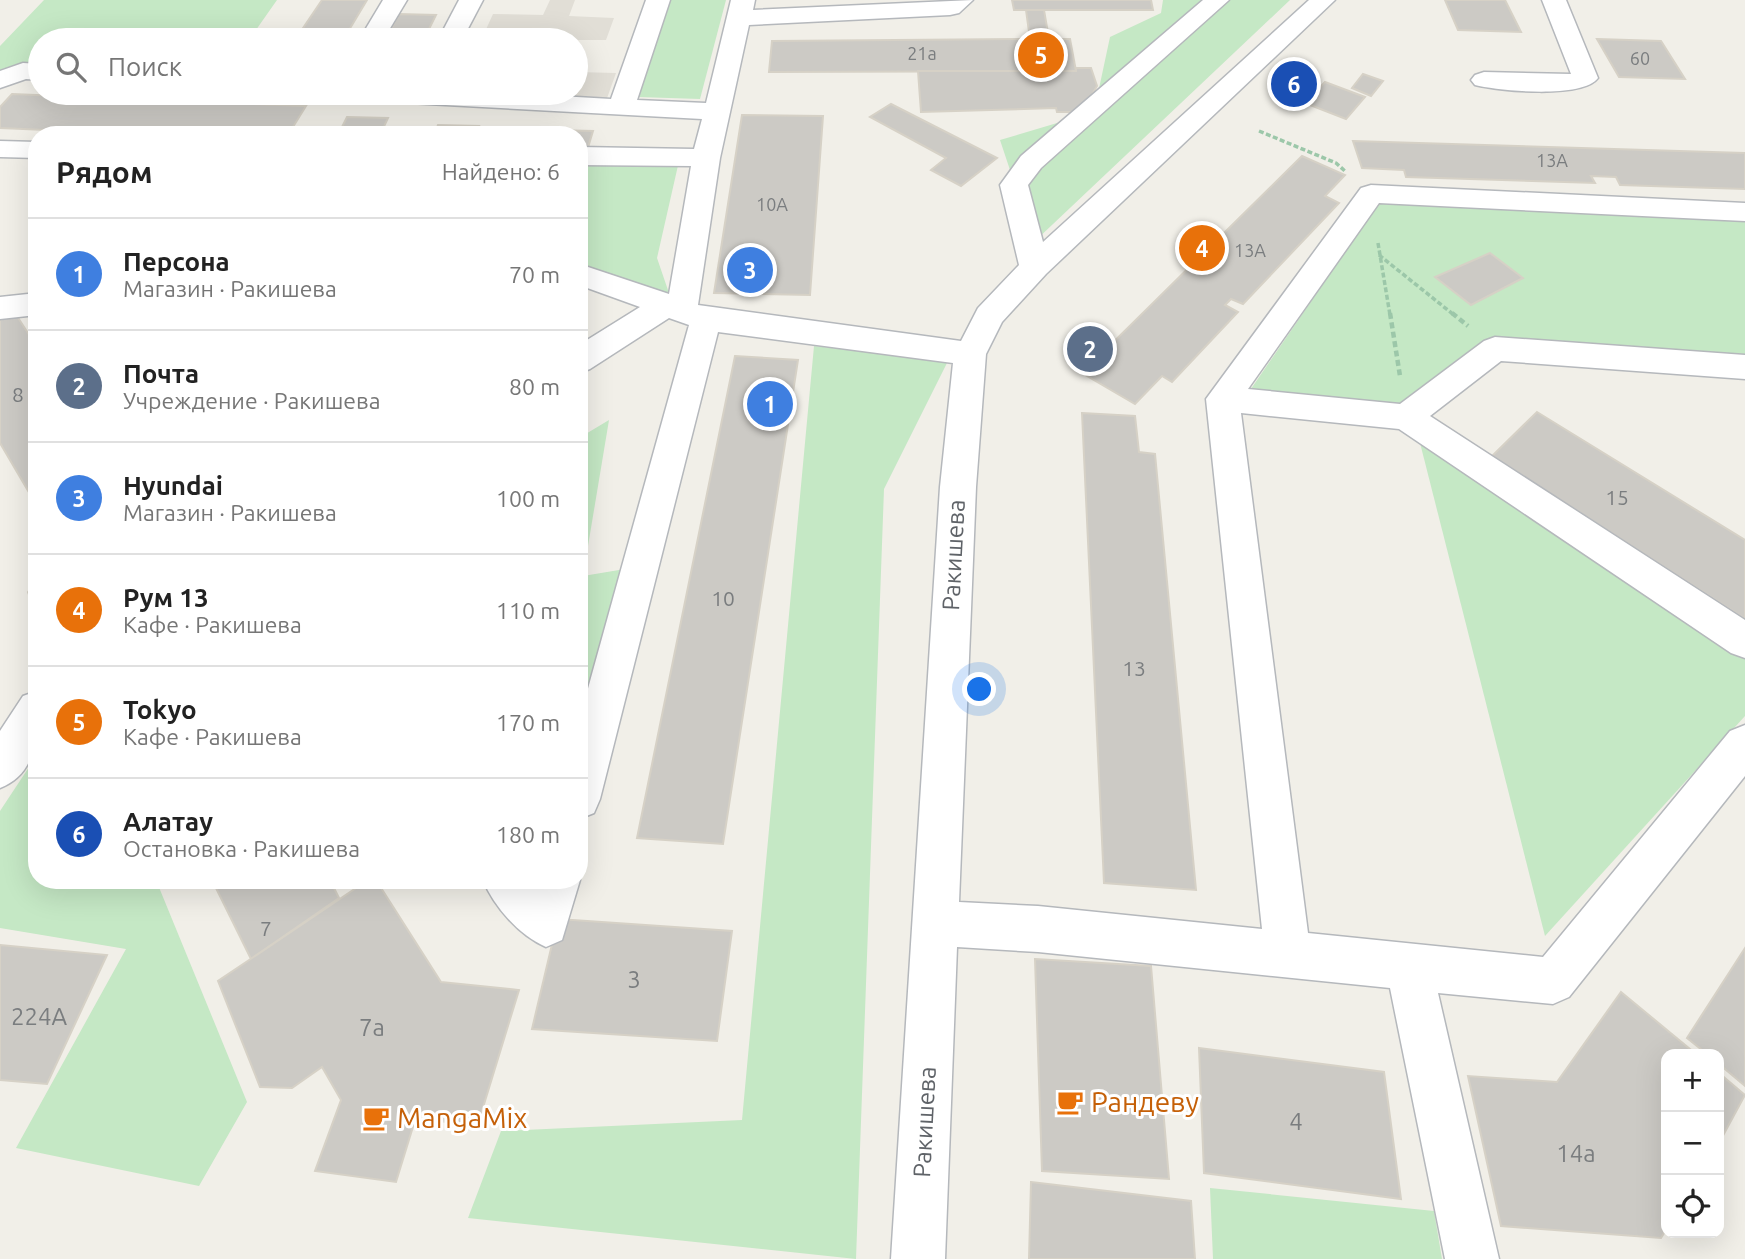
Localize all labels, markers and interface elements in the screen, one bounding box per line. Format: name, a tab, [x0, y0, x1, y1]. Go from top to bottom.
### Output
search box	[28, 28, 588, 105]
pin: 5	[1018, 29, 1064, 81]
house number: 21а	[907, 43, 937, 63]
icon: search	[52, 48, 90, 86]
house number: 60	[1630, 48, 1650, 68]
text: Поиск	[108, 52, 182, 81]
pin: 6	[1271, 58, 1317, 110]
house number: 13А	[1536, 150, 1568, 170]
text: Рядом	[56, 155, 152, 189]
text: Найдено: 6	[442, 159, 560, 184]
house number: 10А	[756, 194, 788, 214]
pin: 4	[1179, 222, 1225, 274]
house number: 13А	[1234, 240, 1266, 260]
pin: 3	[727, 244, 773, 296]
text: Персона	[123, 247, 230, 276]
text: 1	[73, 262, 85, 287]
text: 70 m	[509, 262, 560, 287]
text: Магазин · Ракишева	[123, 276, 337, 301]
pin: 2	[1067, 323, 1113, 375]
text: Почта	[123, 359, 199, 388]
text: 2	[73, 374, 85, 399]
text: 80 m	[509, 374, 560, 399]
pin: 1	[747, 378, 793, 430]
house number: 8	[12, 382, 24, 406]
text: Учреждение · Ракишева	[123, 388, 381, 413]
text: Hyundai	[123, 471, 223, 500]
house number: 15	[1605, 485, 1629, 509]
text: 3	[73, 486, 85, 511]
text: 100 m	[496, 486, 560, 511]
street label: Ракишева	[937, 499, 970, 611]
text: Магазин · Ракишева	[123, 500, 337, 525]
text: Рум 13	[123, 583, 209, 612]
house number: 10	[711, 586, 735, 610]
text: 4	[73, 598, 85, 623]
text: 110 m	[496, 598, 560, 623]
text: Кафе · Ракишева	[123, 612, 302, 637]
house number: 13	[1122, 656, 1146, 680]
your location	[962, 672, 996, 706]
text: Tokyo	[123, 695, 197, 724]
text: 5	[73, 710, 85, 735]
text: 170 m	[496, 710, 560, 735]
text: Кафе · Ракишева	[123, 724, 302, 749]
text: Алатау	[123, 807, 213, 836]
text: 6	[73, 822, 85, 847]
text: 180 m	[496, 822, 560, 847]
text: Остановка · Ракишева	[123, 836, 360, 861]
house number: 7	[260, 916, 272, 940]
house number: 3	[627, 966, 641, 993]
house number: 224А	[11, 1003, 67, 1030]
house number: 7а	[359, 1014, 385, 1041]
map controls	[1661, 1049, 1724, 1238]
button: +	[1661, 1049, 1724, 1112]
street label: Ракишева	[908, 1066, 941, 1178]
place label: Рандеву	[1091, 1086, 1199, 1117]
cafe icon: Рандеву	[1055, 1087, 1085, 1117]
place label: MangaMix	[397, 1102, 527, 1133]
cafe icon: MangaMix	[361, 1103, 391, 1133]
house number: 4	[1289, 1108, 1303, 1135]
button: −	[1661, 1112, 1724, 1175]
house number: 14а	[1556, 1140, 1596, 1167]
button: locate	[1661, 1175, 1724, 1238]

